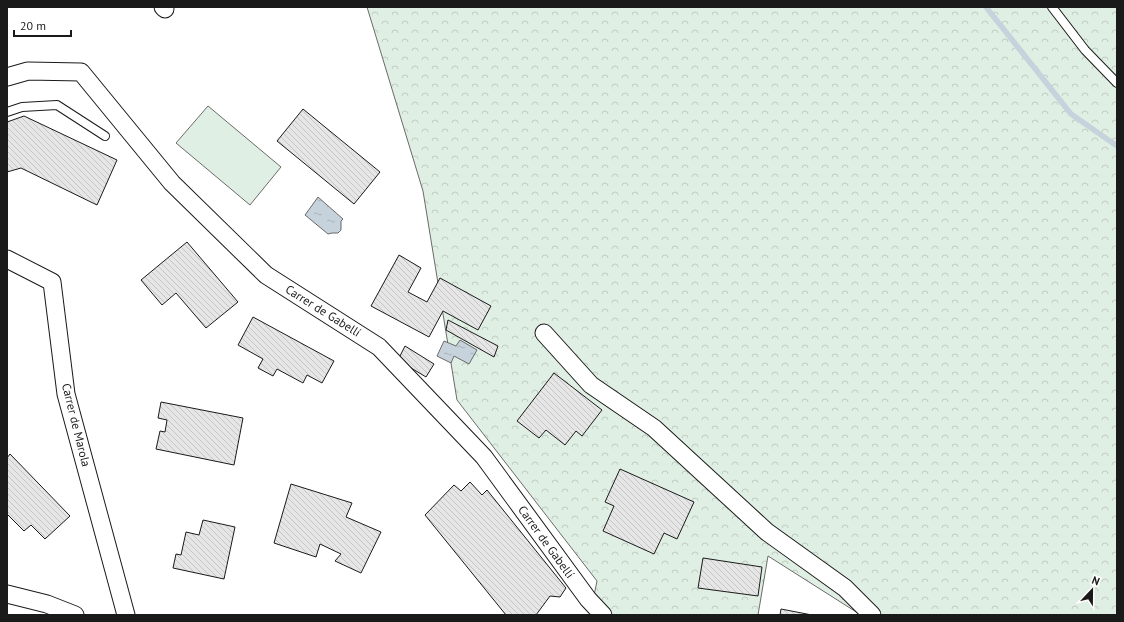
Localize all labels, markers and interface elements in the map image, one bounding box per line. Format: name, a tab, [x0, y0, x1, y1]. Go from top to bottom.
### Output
scale bar	[14, 12, 71, 38]
text: 20 m	[20, 18, 46, 33]
street label: Carrer de Gabellí	[283, 281, 364, 340]
street label: Carrer de Marola	[59, 382, 94, 468]
street label: Carrer de Gabellí	[515, 503, 578, 581]
north arrow	[1072, 570, 1112, 610]
text: N	[1090, 573, 1102, 589]

